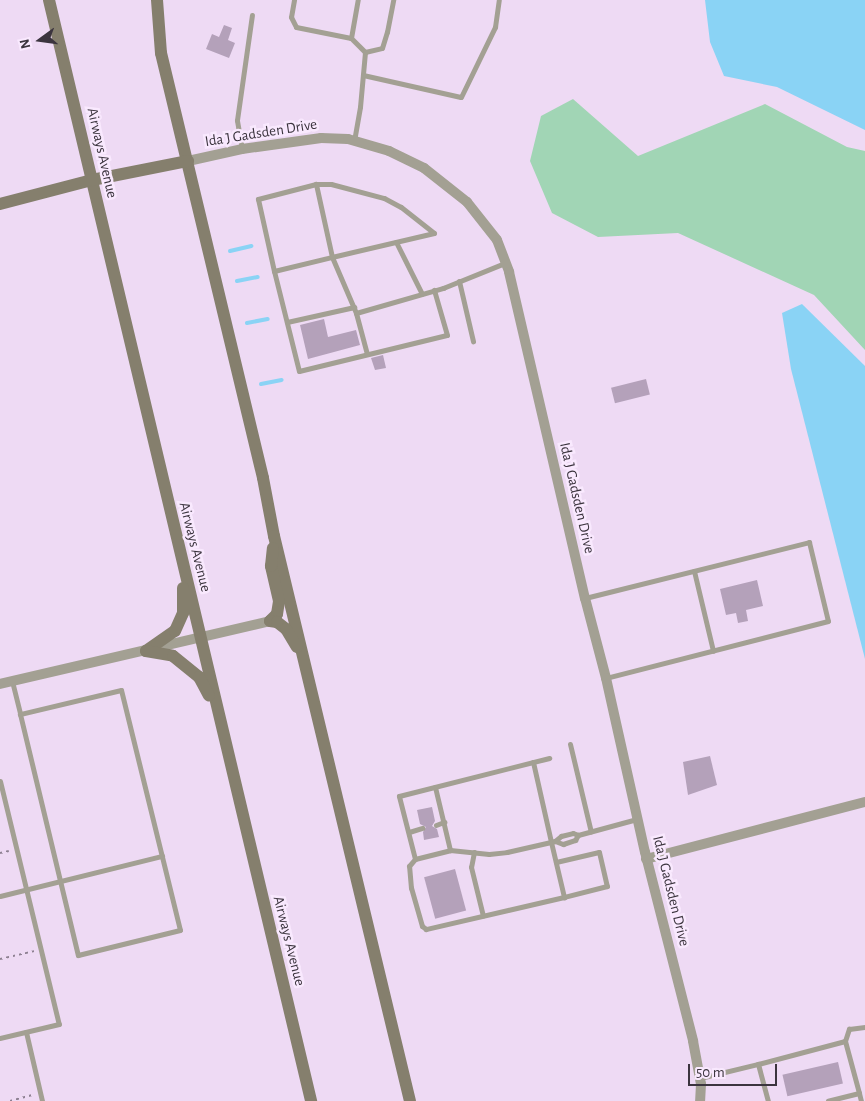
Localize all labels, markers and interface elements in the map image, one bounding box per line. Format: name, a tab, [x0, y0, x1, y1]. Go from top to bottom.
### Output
north arrow	[15, 15, 65, 65]
text: N	[17, 37, 33, 50]
street label: Airways Avenue	[83, 106, 121, 200]
street label: Ida J Gadsden Drive	[204, 115, 318, 151]
street label: Ida J Gadsden Drive	[555, 441, 599, 555]
street label: Airways Avenue	[175, 500, 215, 594]
street label: Ida J Gadsden Drive	[649, 834, 693, 948]
street label: Airways Avenue	[269, 894, 309, 988]
scale bar	[690, 1054, 779, 1086]
text: 50 m	[696, 1065, 725, 1080]

